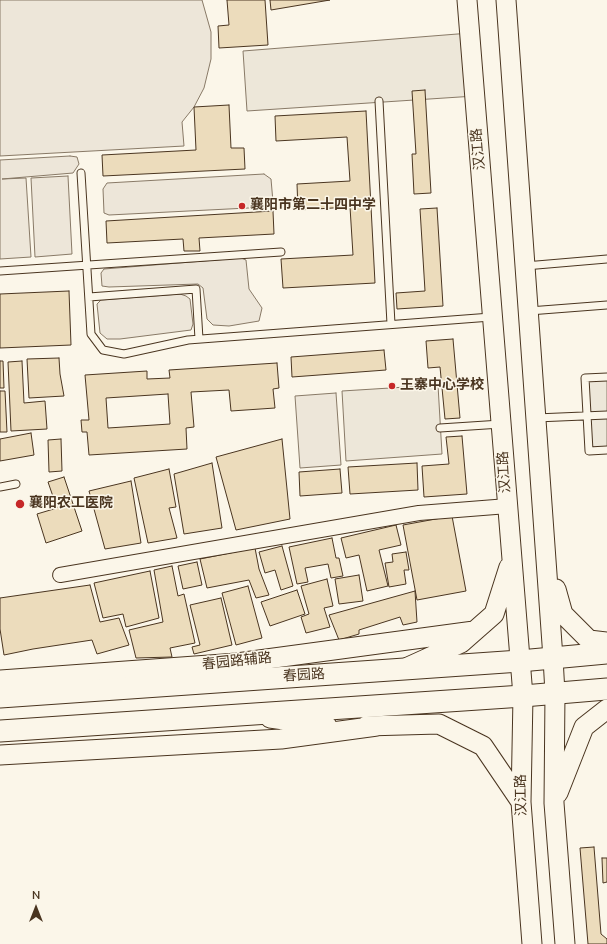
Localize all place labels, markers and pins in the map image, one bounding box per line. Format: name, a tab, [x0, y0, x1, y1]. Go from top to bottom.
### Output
place label: 襄阳市第二十四中学	[250, 198, 376, 214]
marker: 襄阳市第二十四中学	[237, 201, 247, 211]
place label: 王寨中心学校	[400, 378, 484, 394]
marker: 王寨中心学校	[387, 381, 397, 391]
place label: 襄阳农工医院	[29, 496, 113, 512]
marker: 襄阳农工医院	[14, 498, 26, 510]

